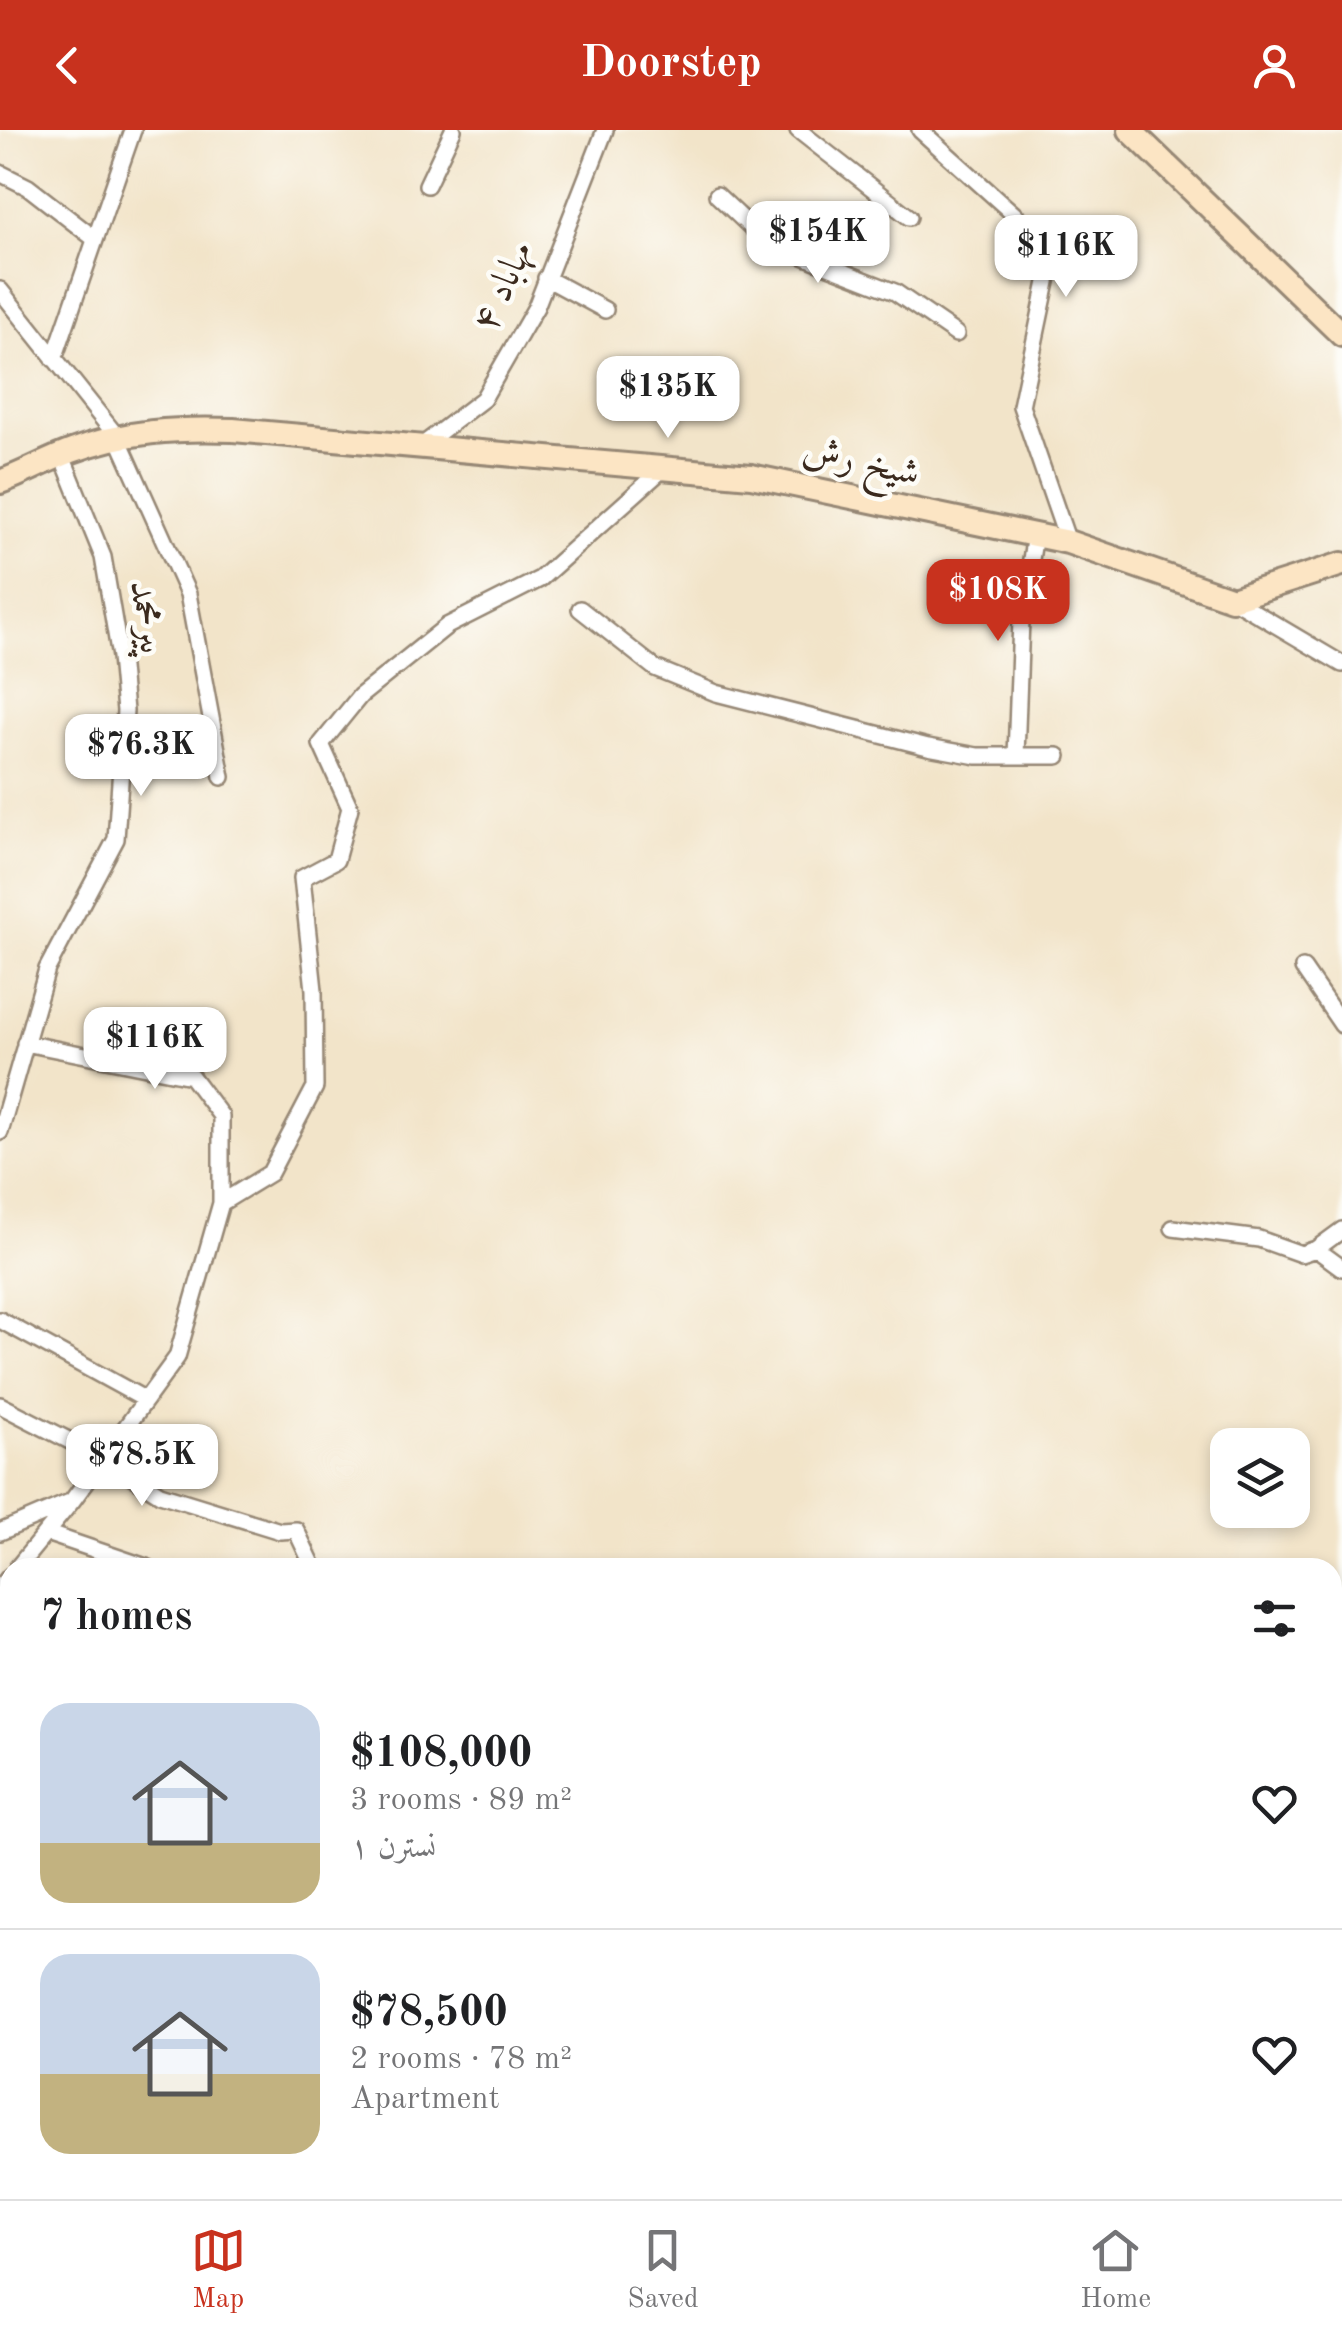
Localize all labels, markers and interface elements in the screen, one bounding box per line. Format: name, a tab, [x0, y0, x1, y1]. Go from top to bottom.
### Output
icon: back	[40, 38, 95, 93]
icon: person	[1247, 38, 1302, 93]
text: Doorstep	[580, 42, 762, 87]
pin: $154K	[748, 201, 888, 286]
pin: $116K	[996, 215, 1136, 300]
text: $154K	[769, 217, 867, 249]
text: $116K	[1017, 231, 1115, 263]
street label: مهاباد ۴	[467, 236, 543, 339]
pin: $135K	[598, 356, 738, 441]
text: $135K	[619, 372, 717, 404]
street label: شیخ رش	[797, 432, 923, 506]
pin: $108K	[928, 559, 1068, 644]
text: $108K	[949, 575, 1047, 607]
street label: پیرمحمد	[117, 578, 171, 659]
pin: $76.3K	[60, 714, 222, 799]
text: $76.3K	[87, 730, 195, 762]
pin: $116K	[85, 1007, 225, 1092]
text: $116K	[106, 1023, 204, 1055]
pin: $78.5K	[61, 1424, 223, 1509]
map controls	[1210, 1428, 1310, 1528]
button: layers	[1210, 1428, 1310, 1528]
text: $78.5K	[88, 1440, 196, 1472]
icon: filters	[1247, 1591, 1302, 1646]
text: 7 homes	[40, 1597, 192, 1639]
text: $108,000	[350, 1734, 532, 1776]
icon: home	[120, 1743, 240, 1863]
icon: heart	[1247, 1776, 1302, 1831]
text: 3 rooms · 89 m²	[350, 1785, 572, 1817]
text: نسترن ۱	[350, 1833, 436, 1865]
text: $78,500	[350, 1993, 508, 2035]
icon: home	[120, 1994, 240, 2114]
icon: heart	[1247, 2027, 1302, 2082]
text: 2 rooms · 78 m²	[350, 2044, 572, 2076]
text: Apartment	[350, 2084, 500, 2116]
tab: Map	[191, 2223, 246, 2318]
tab: Saved	[627, 2223, 699, 2318]
tab: Home	[1080, 2223, 1151, 2318]

